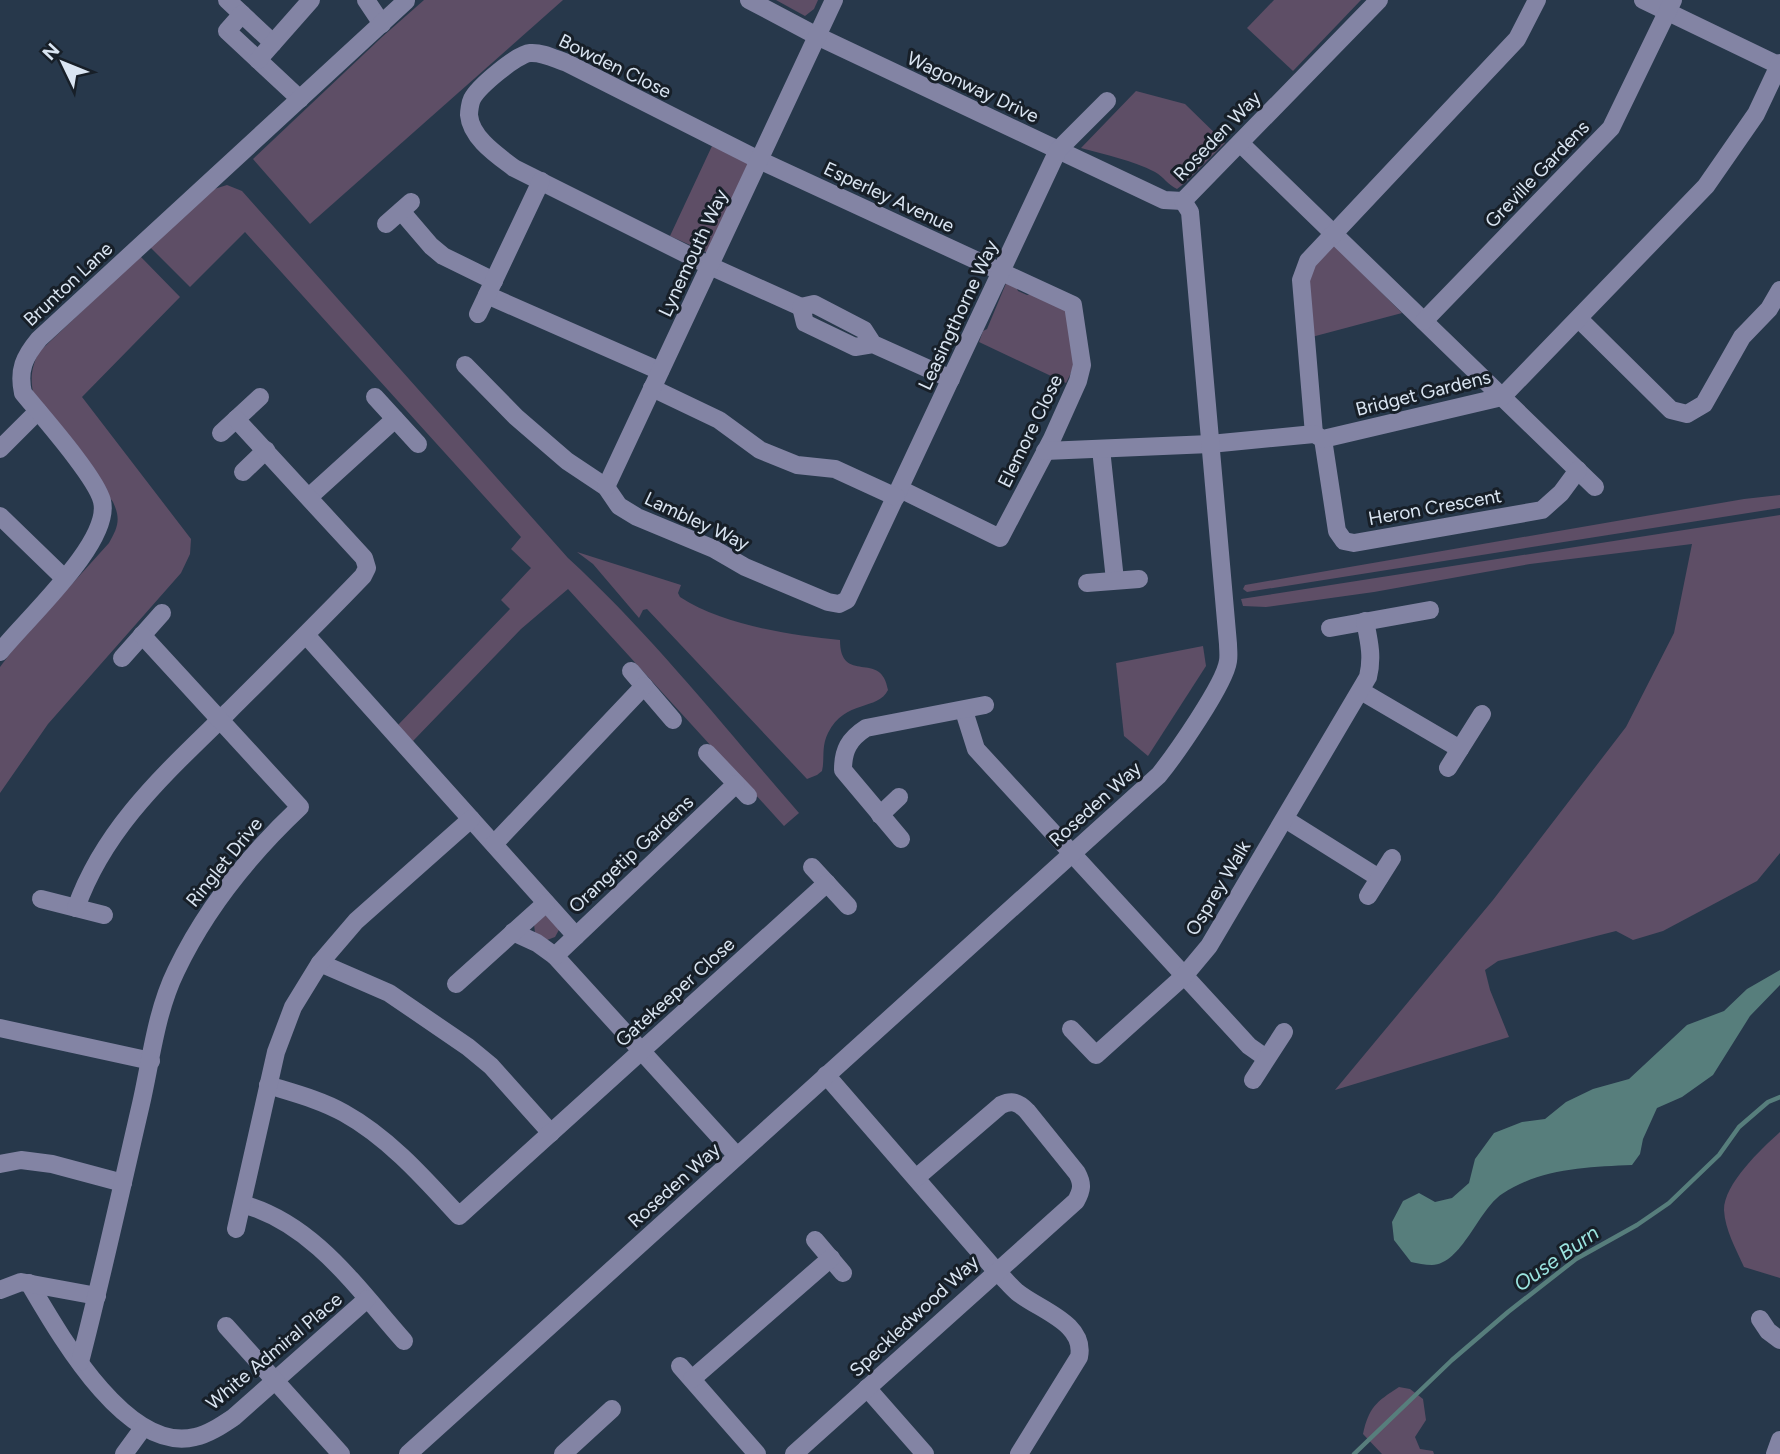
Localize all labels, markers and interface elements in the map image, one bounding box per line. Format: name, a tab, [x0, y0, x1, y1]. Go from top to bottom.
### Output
north arrow	[28, 28, 98, 98]
street label: Bowden Close	[555, 29, 675, 103]
text: N	[38, 39, 64, 65]
street label: Wagonway Drive	[904, 46, 1042, 128]
street label: Roseden Way	[1168, 86, 1266, 186]
street label: Greville Gardens	[1480, 115, 1594, 232]
street label: Esperley Avenue	[820, 157, 958, 237]
street label: Lynemouth Way	[653, 186, 733, 320]
street label: Leasingthorne Way	[913, 236, 1003, 394]
street label: Brunton Lane	[19, 237, 117, 331]
street label: Bridget Gardens	[1353, 365, 1493, 421]
street label: Elemore Close	[993, 371, 1067, 491]
street label: Heron Crescent	[1366, 484, 1504, 530]
street label: Lambley Way	[641, 487, 753, 555]
street label: Roseden Way	[1044, 757, 1146, 851]
street label: Orangetip Gardens	[564, 790, 698, 918]
street label: Ringlet Drive	[181, 813, 267, 911]
street label: Osprey Walk	[1181, 836, 1256, 940]
street label: Gatekeeper Close	[611, 933, 739, 1051]
street label: Roseden Way	[623, 1138, 725, 1232]
water label: Ouse Burn	[1509, 1220, 1604, 1296]
street label: Speckledwood Way	[845, 1250, 983, 1382]
street label: White Admiral Place	[201, 1287, 347, 1415]

